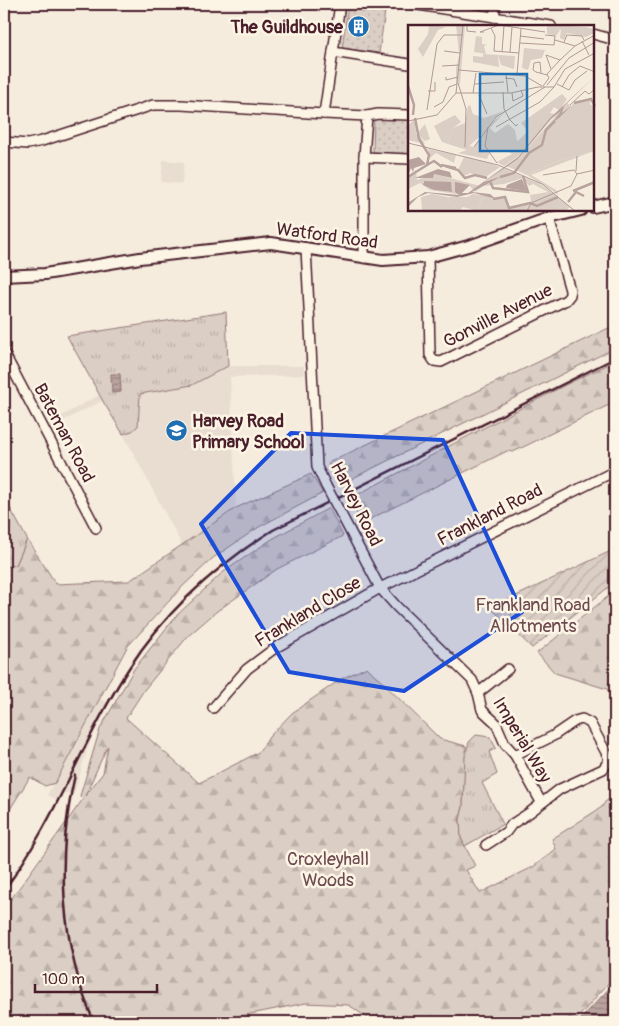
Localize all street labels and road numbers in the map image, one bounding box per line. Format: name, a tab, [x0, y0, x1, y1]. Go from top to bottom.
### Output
street label: Watford Road	[275, 217, 379, 255]
street label: Gonville Avenue	[439, 279, 557, 353]
street label: Bateman Road	[28, 379, 100, 487]
street label: Harvey Road	[325, 458, 387, 550]
street label: Frankland Road	[434, 479, 546, 551]
street label: Frankland Close	[251, 571, 365, 653]
street label: Imperial Way	[487, 693, 557, 787]

